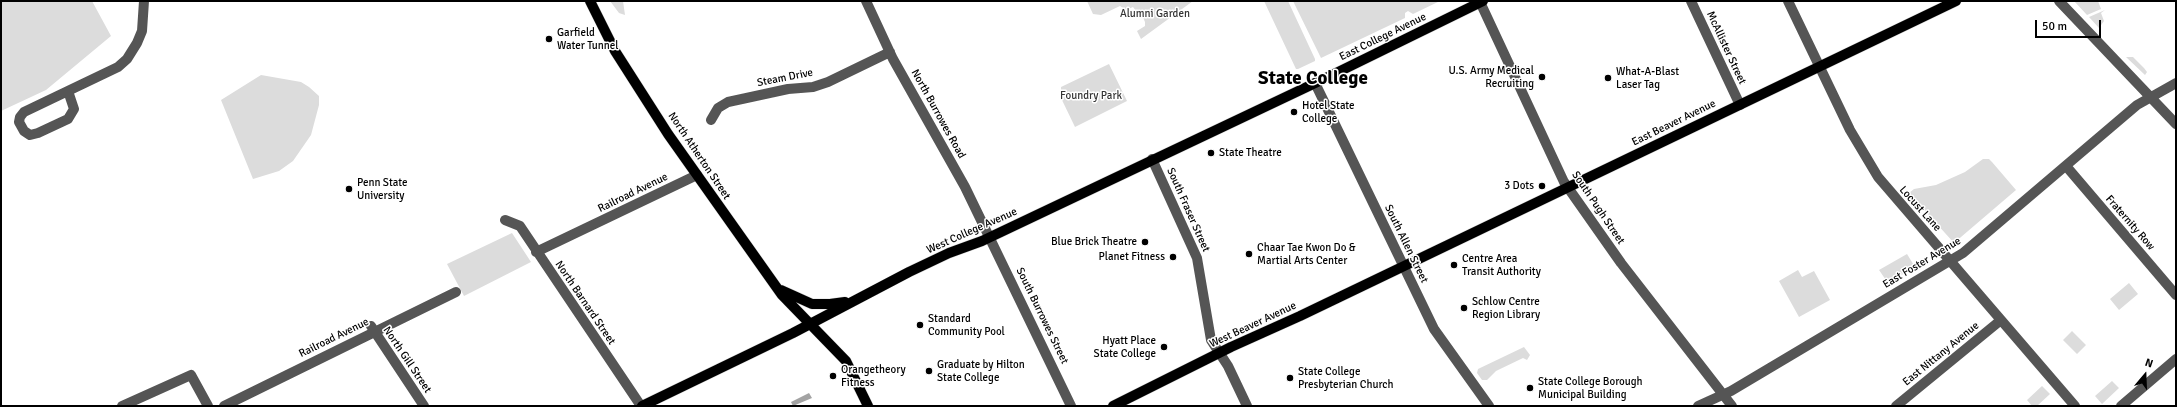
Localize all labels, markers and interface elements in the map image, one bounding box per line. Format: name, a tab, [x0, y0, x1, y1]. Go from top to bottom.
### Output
park label: Alumni Garden	[1120, 7, 1190, 21]
street label: McAllister Street	[1703, 9, 1749, 87]
street label: East College Avenue	[1337, 10, 1429, 64]
scale bar	[2037, 12, 2103, 38]
text: 50 m	[2042, 19, 2067, 34]
place label: Garfield Water Tunnel	[557, 26, 618, 52]
marker: Garfield Water Tunnel	[544, 34, 554, 44]
place label: U.S. Army Medical Recruiting	[1449, 64, 1534, 90]
place label: What-A-Blast Laser Tag	[1616, 65, 1679, 91]
street label: Steam Drive	[756, 66, 814, 90]
street label: North Burrowes Road	[908, 67, 968, 161]
district label: State College	[1258, 68, 1368, 90]
marker: U.S. Army Medical Recruiting	[1537, 72, 1547, 82]
marker: What-A-Blast Laser Tag	[1603, 73, 1613, 83]
park label: Foundry Park	[1060, 89, 1122, 103]
street label: East Beaver Avenue	[1630, 97, 1718, 149]
place label: Hotel State College	[1302, 99, 1355, 125]
marker: Hotel State College	[1289, 107, 1299, 117]
street label: North Atherton Street	[665, 110, 733, 202]
place label: State Theatre	[1219, 146, 1282, 160]
marker: State Theatre	[1206, 148, 1216, 158]
street label: South Fraser Street	[1164, 166, 1212, 254]
street label: South Pugh Street	[1569, 169, 1627, 247]
street label: Railroad Avenue	[596, 170, 670, 216]
place label: Penn State University	[357, 176, 408, 202]
place label: 3 Dots	[1504, 179, 1534, 193]
marker: 3 Dots	[1537, 181, 1547, 191]
marker: Penn State University	[344, 184, 354, 194]
street label: Locust Lane	[1896, 184, 1944, 234]
street label: Fraternity Row	[2103, 193, 2157, 253]
street label: South Allen Street	[1381, 203, 1431, 285]
street label: West College Avenue	[925, 205, 1019, 257]
street label: East Foster Avenue	[1881, 234, 1963, 292]
place label: Blue Brick Theatre	[1051, 235, 1137, 249]
marker: Blue Brick Theatre	[1140, 237, 1150, 247]
place label: Chaar Tae Kwon Do & Martial Arts Center	[1257, 241, 1356, 267]
marker: Chaar Tae Kwon Do & Martial Arts Center	[1244, 249, 1254, 259]
place label: Planet Fitness	[1099, 250, 1165, 264]
marker: Planet Fitness	[1168, 252, 1178, 262]
place label: Centre Area Transit Authority	[1462, 252, 1541, 278]
street label: North Barnard Street	[552, 259, 618, 347]
marker: Centre Area Transit Authority	[1449, 260, 1459, 270]
street label: South Burrowes Street	[1013, 266, 1071, 366]
place label: Schlow Centre Region Library	[1472, 295, 1540, 321]
street label: West Beaver Avenue	[1207, 299, 1299, 351]
marker: Schlow Centre Region Library	[1459, 303, 1469, 313]
place label: Standard Community Pool	[928, 312, 1005, 338]
street label: Railroad Avenue	[297, 315, 371, 361]
street label: East Nittany Avenue	[1900, 319, 1982, 389]
marker: Standard Community Pool	[915, 320, 925, 330]
street label: North Gill Street	[380, 324, 434, 396]
place label: Hyatt Place State College	[1094, 334, 1156, 360]
marker: Hyatt Place State College	[1159, 342, 1169, 352]
north arrow	[2125, 355, 2165, 395]
text: N	[2143, 356, 2155, 371]
place label: Graduate by Hilton State College	[937, 358, 1025, 384]
place label: Orangetheory Fitness	[841, 363, 906, 389]
place label: State College Presbyterian Church	[1298, 365, 1393, 391]
marker: Graduate by Hilton State College	[924, 366, 934, 376]
marker: Orangetheory Fitness	[828, 371, 838, 381]
marker: State College Presbyterian Church	[1285, 373, 1295, 383]
place label: State College Borough Municipal Building	[1538, 375, 1643, 401]
marker: State College Borough Municipal Building	[1525, 383, 1535, 393]

